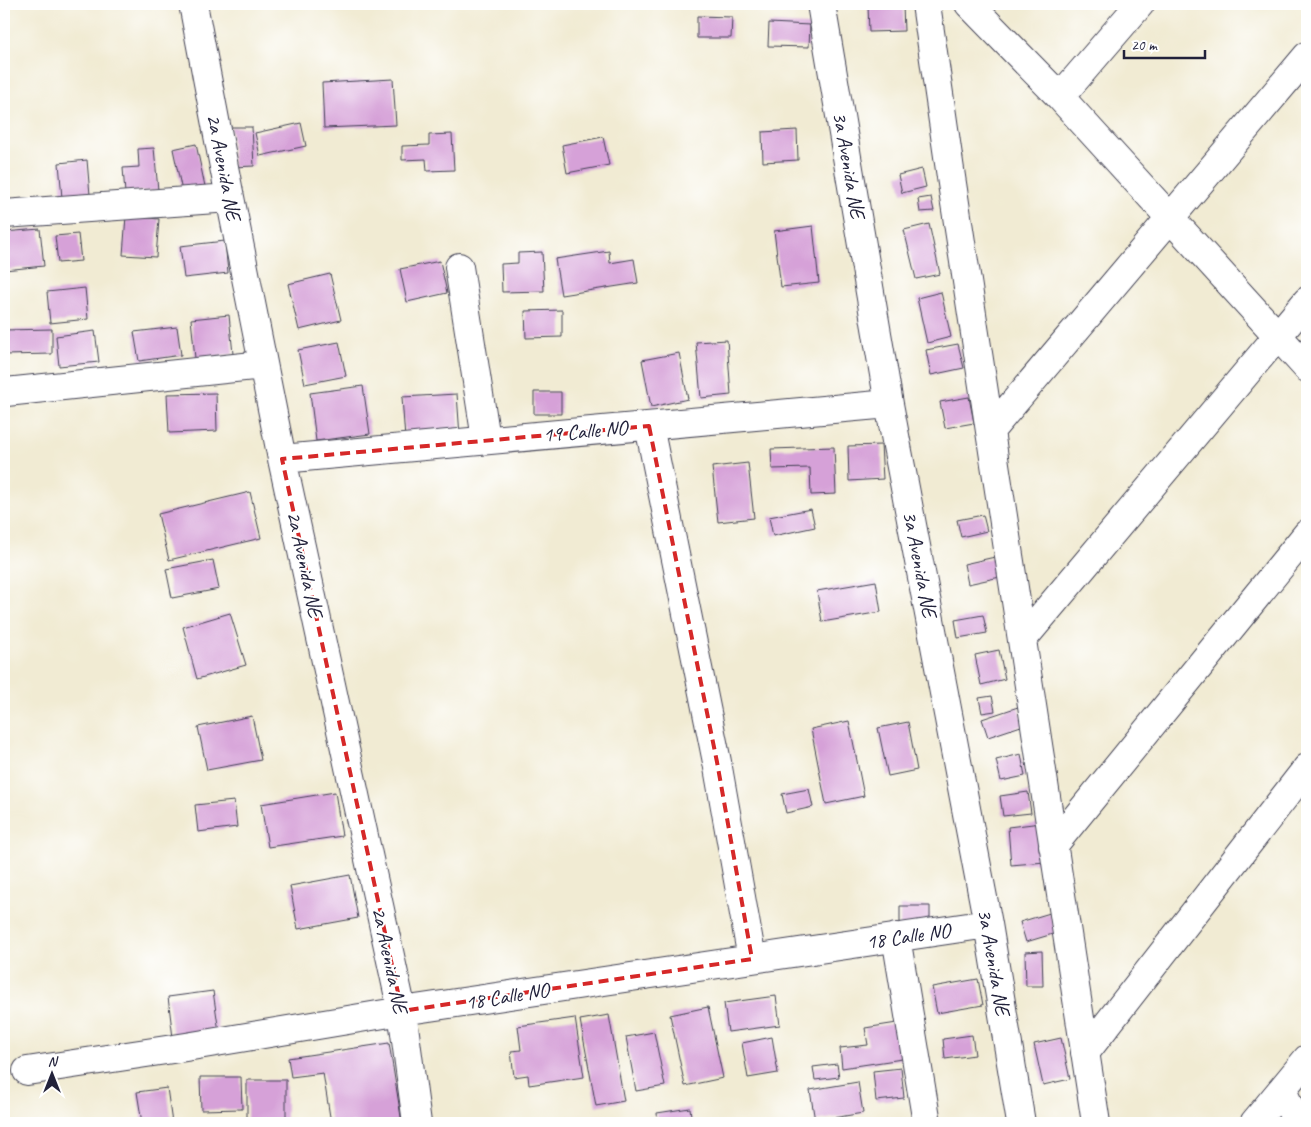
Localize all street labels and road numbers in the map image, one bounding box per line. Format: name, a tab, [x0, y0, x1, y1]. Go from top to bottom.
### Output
street label: 3a Avenida NE	[827, 110, 872, 223]
street label: 2a Avenida NE	[201, 112, 248, 225]
street label: 19 Calle NO	[542, 414, 631, 448]
street label: 2a Avenida NE	[281, 509, 329, 622]
street label: 3a Avenida NE	[897, 509, 944, 622]
street label: 2a Avenida NE	[366, 905, 414, 1018]
street label: 3a Avenida NE	[972, 907, 1017, 1020]
street label: 18 Calle NO	[864, 917, 954, 955]
street label: 18 Calle NO	[463, 976, 553, 1015]

